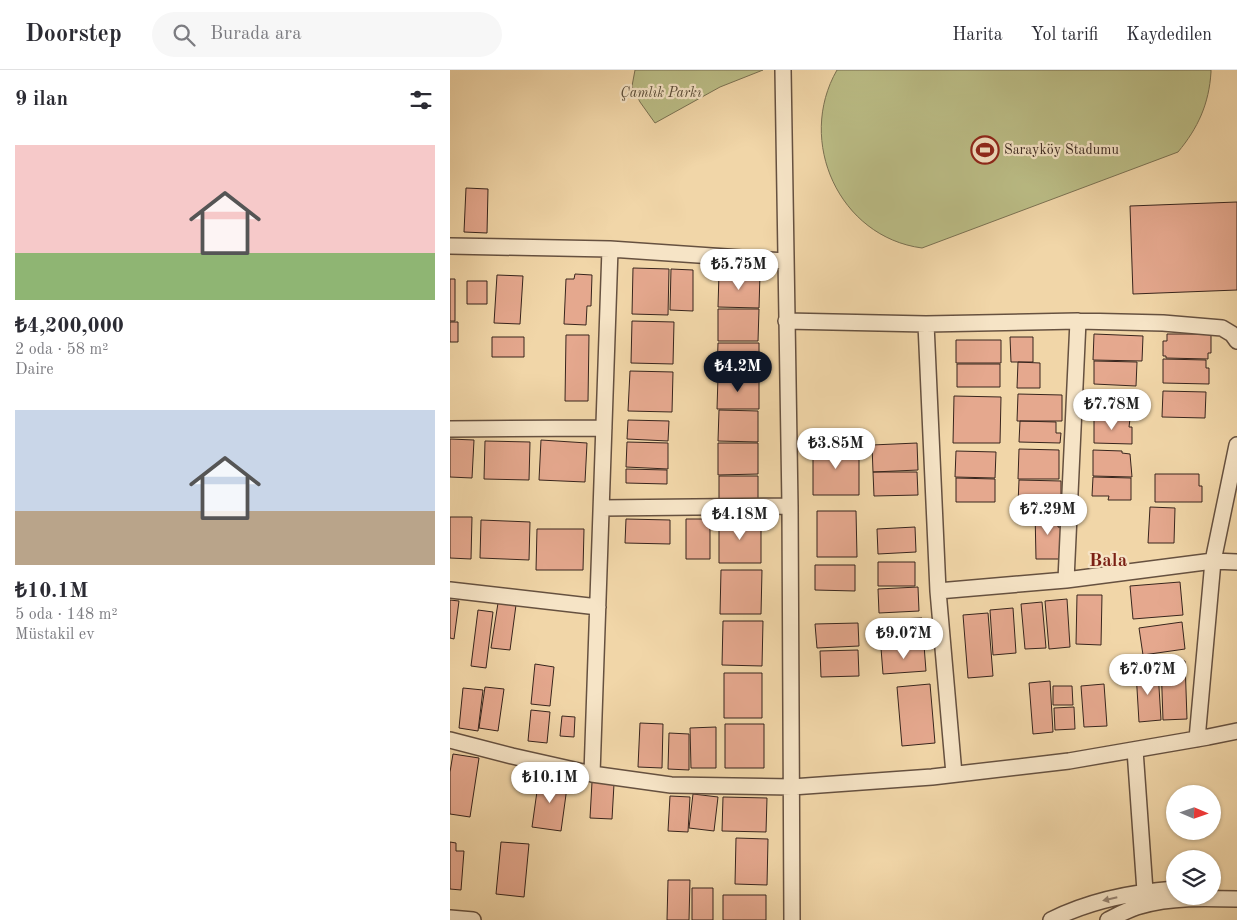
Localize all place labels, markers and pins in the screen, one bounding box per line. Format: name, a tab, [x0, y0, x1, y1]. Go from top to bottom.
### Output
sports icon: Sarayköy Stadumu	[970, 135, 1000, 165]
place label: Sarayköy Stadumu	[1004, 143, 1119, 157]
pin: ₺5.75M	[698, 248, 780, 291]
pin: ₺4.2M	[703, 350, 773, 393]
pin: ₺7.78M	[1071, 388, 1153, 431]
pin: ₺3.85M	[795, 428, 877, 470]
pin: ₺7.29M	[1007, 494, 1089, 536]
pin: ₺4.18M	[699, 498, 781, 541]
pin: ₺9.07M	[863, 618, 945, 660]
pin: ₺7.07M	[1107, 654, 1189, 696]
pin: ₺10.1M	[509, 762, 591, 804]

